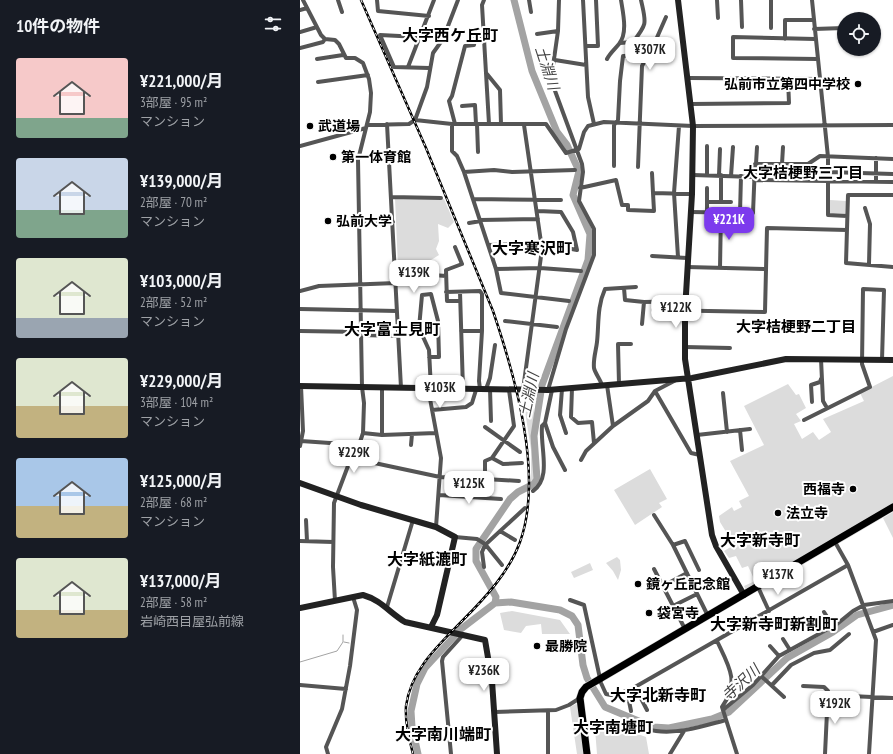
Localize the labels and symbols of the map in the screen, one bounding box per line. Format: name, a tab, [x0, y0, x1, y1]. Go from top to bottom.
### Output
district label: 大字西ケ丘町	[402, 25, 498, 45]
pin: ¥307K	[622, 37, 678, 71]
water label: 土淵川	[531, 44, 564, 94]
place label: 弘前市立第四中学校	[724, 75, 850, 93]
marker: 弘前市立第四中学校	[853, 79, 863, 89]
place label: 武道場	[318, 117, 360, 135]
marker: 武道場	[305, 121, 315, 131]
place label: 第一体育館	[341, 148, 411, 166]
marker: 第一体育館	[328, 152, 338, 162]
district label: 大字桔梗野三丁目	[743, 163, 863, 182]
pin: ¥221K	[701, 207, 757, 241]
place label: 弘前大学	[336, 212, 392, 230]
marker: 弘前大学	[323, 216, 333, 226]
district label: 大字寒沢町	[492, 238, 572, 258]
pin: ¥139K	[386, 260, 442, 294]
pin: ¥122K	[648, 295, 704, 329]
district label: 大字桔梗野二丁目	[736, 317, 856, 336]
district label: 大字富士見町	[344, 319, 440, 339]
water label: 土淵川	[515, 369, 543, 419]
pin: ¥103K	[412, 375, 468, 409]
pin: ¥229K	[326, 440, 382, 474]
pin: ¥125K	[441, 471, 497, 505]
place label: 西福寺	[803, 480, 845, 498]
marker: 西福寺	[848, 484, 858, 494]
place label: 法立寺	[786, 504, 828, 522]
marker: 法立寺	[773, 508, 783, 518]
district label: 大字新寺町	[720, 530, 800, 550]
district label: 大字紙漉町	[387, 549, 467, 569]
pin: ¥137K	[750, 562, 806, 596]
place label: 鏡ヶ丘記念館	[646, 575, 730, 593]
marker: 鏡ヶ丘記念館	[633, 579, 643, 589]
place label: 袋宮寺	[657, 604, 699, 622]
marker: 袋宮寺	[644, 608, 654, 618]
district label: 大字新寺町新割町	[710, 614, 838, 634]
place label: 最勝院	[545, 637, 587, 655]
marker: 最勝院	[532, 641, 542, 651]
pin: ¥236K	[456, 658, 512, 692]
water label: 寺沢川	[718, 659, 765, 705]
district label: 大字北新寺町	[610, 685, 706, 705]
pin: ¥192K	[807, 691, 863, 725]
district label: 大字南塘町	[573, 717, 653, 737]
district label: 大字南川端町	[395, 724, 491, 744]

